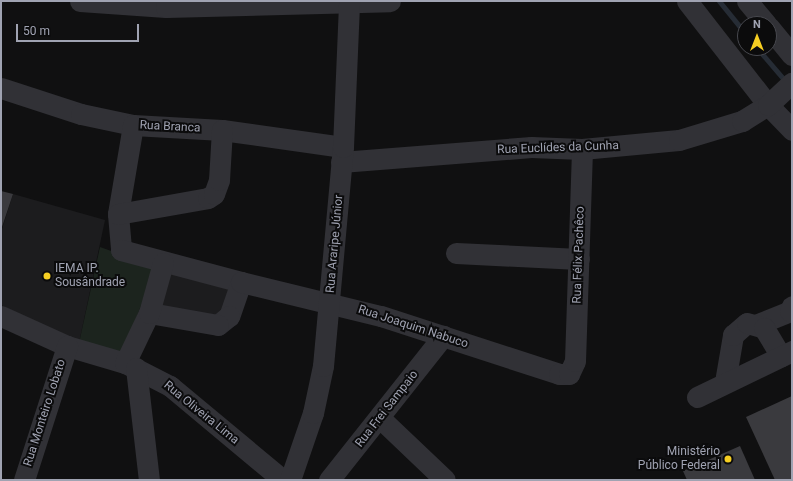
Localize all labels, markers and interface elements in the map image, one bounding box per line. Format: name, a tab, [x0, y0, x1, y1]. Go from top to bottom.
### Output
scale bar	[18, 16, 141, 42]
north arrow	[737, 16, 777, 56]
text: N	[753, 18, 761, 31]
text: 50 m	[23, 24, 50, 38]
street label: Rua Branca	[139, 118, 201, 136]
street label: Rua Euclídes da Cunha	[497, 139, 619, 157]
street label: Rua Araripe Júnior	[324, 194, 346, 294]
street label: Rua Félix Pachêco	[570, 206, 588, 304]
place label: IEMA IP. Sousândrade	[55, 262, 125, 290]
marker: IEMA IP. Sousândrade	[42, 271, 52, 281]
street label: Rua Joaquim Nabuco	[356, 302, 470, 352]
street label: Rua Monteiro Lobato	[21, 358, 69, 468]
street label: Rua Frei Sampaio	[353, 368, 421, 450]
street label: Rua Oliveira Lima	[161, 378, 241, 448]
place label: Ministério Público Federal	[638, 445, 720, 473]
marker: Ministério Público Federal	[723, 454, 733, 464]

